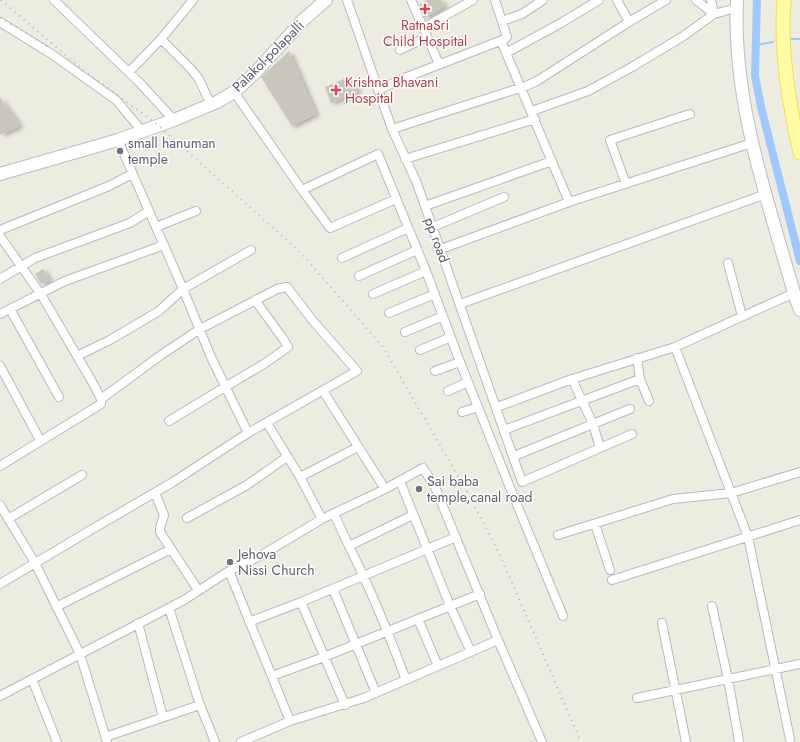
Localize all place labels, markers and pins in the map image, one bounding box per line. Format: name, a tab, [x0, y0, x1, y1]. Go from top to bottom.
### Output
marker: RatnaSri Child Hospital	[419, 3, 431, 15]
place label: RatnaSri Child Hospital	[383, 15, 467, 51]
place label: Krishna Bhavani Hospital	[345, 72, 438, 108]
marker: Krishna Bhavani Hospital	[330, 84, 342, 96]
place label: small hanuman temple	[128, 133, 216, 169]
marker: small hanuman temple	[115, 146, 125, 156]
place label: Sai baba temple,canal road	[427, 471, 532, 507]
marker: Sai baba temple,canal road	[414, 484, 424, 494]
place label: Jehova Nissi Church	[236, 544, 315, 580]
marker: Jehova Nissi Church	[225, 557, 235, 567]

